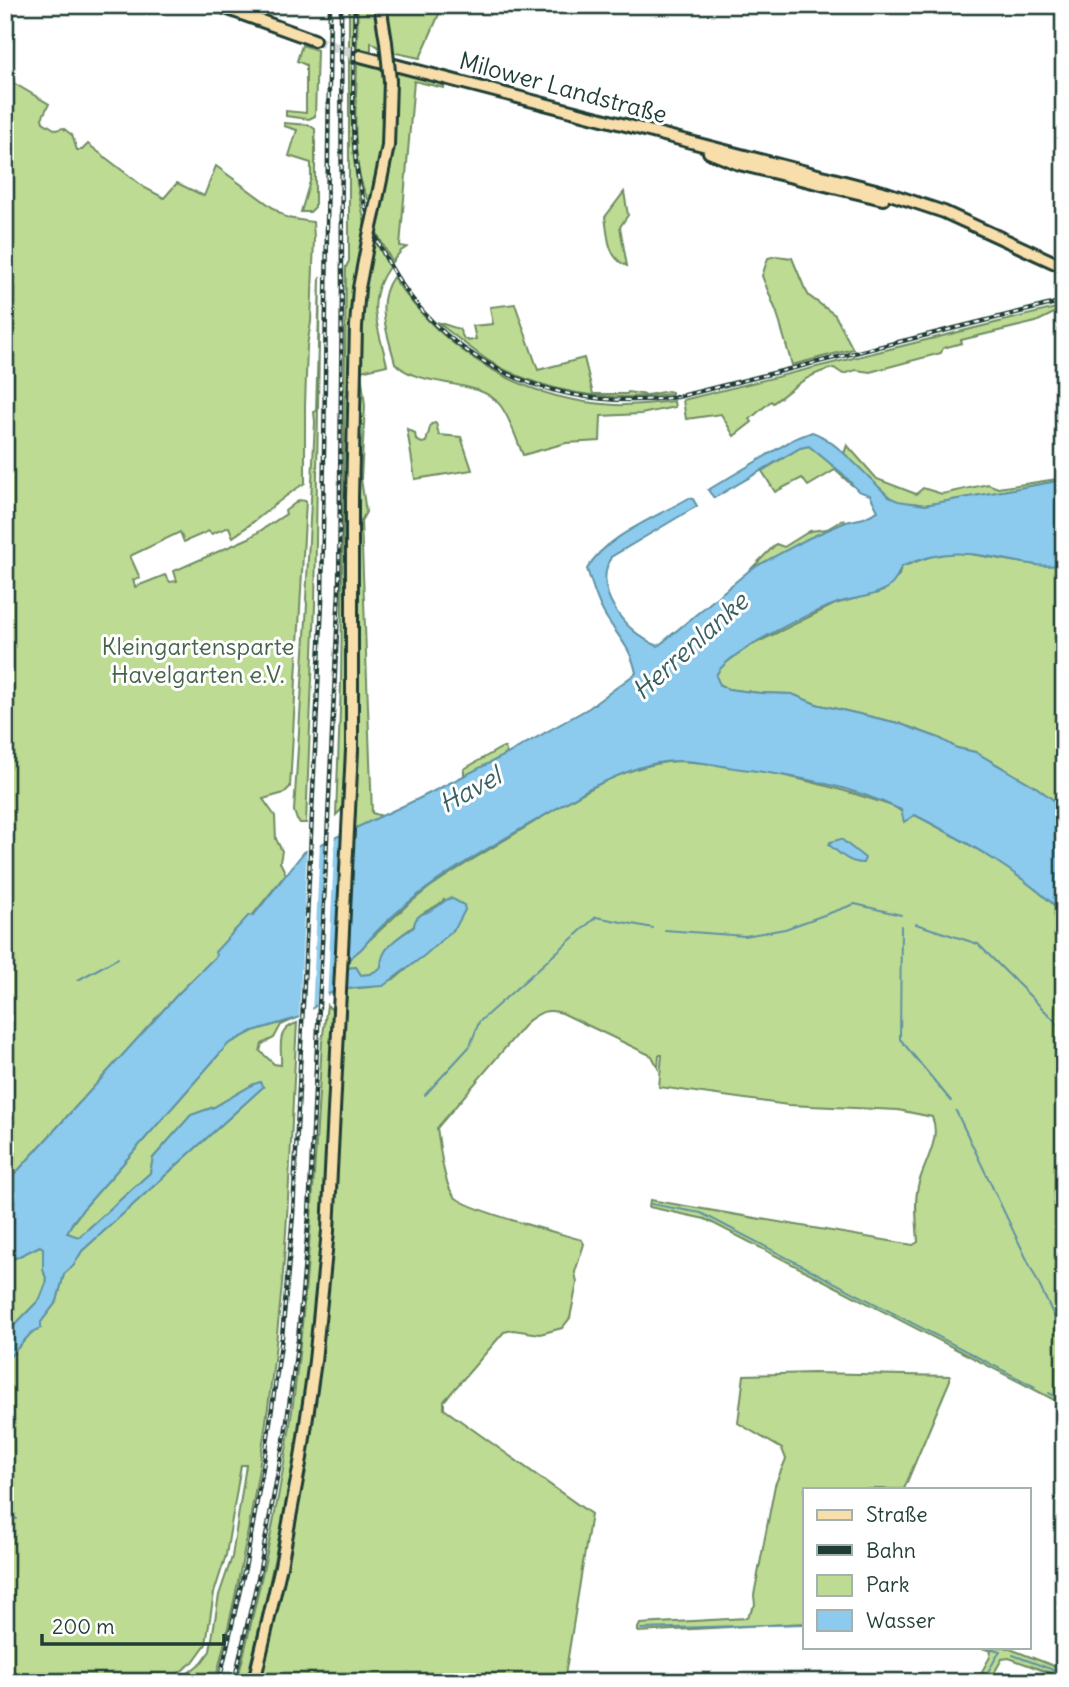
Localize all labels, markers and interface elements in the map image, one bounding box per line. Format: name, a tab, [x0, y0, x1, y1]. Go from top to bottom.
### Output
street label: Milower Landstraße	[456, 45, 670, 129]
water label: Herrenlanke	[625, 584, 756, 706]
park label: Kleingartensparte Havelgarten e.V.	[102, 631, 294, 689]
water label: Havel	[433, 758, 509, 820]
legend	[803, 1488, 1030, 1648]
text: Straße	[866, 1501, 927, 1528]
text: Bahn	[866, 1537, 916, 1564]
text: Park	[866, 1571, 909, 1598]
scale bar	[42, 1603, 224, 1647]
text: Wasser	[866, 1607, 936, 1634]
text: 200 m	[52, 1613, 115, 1640]

